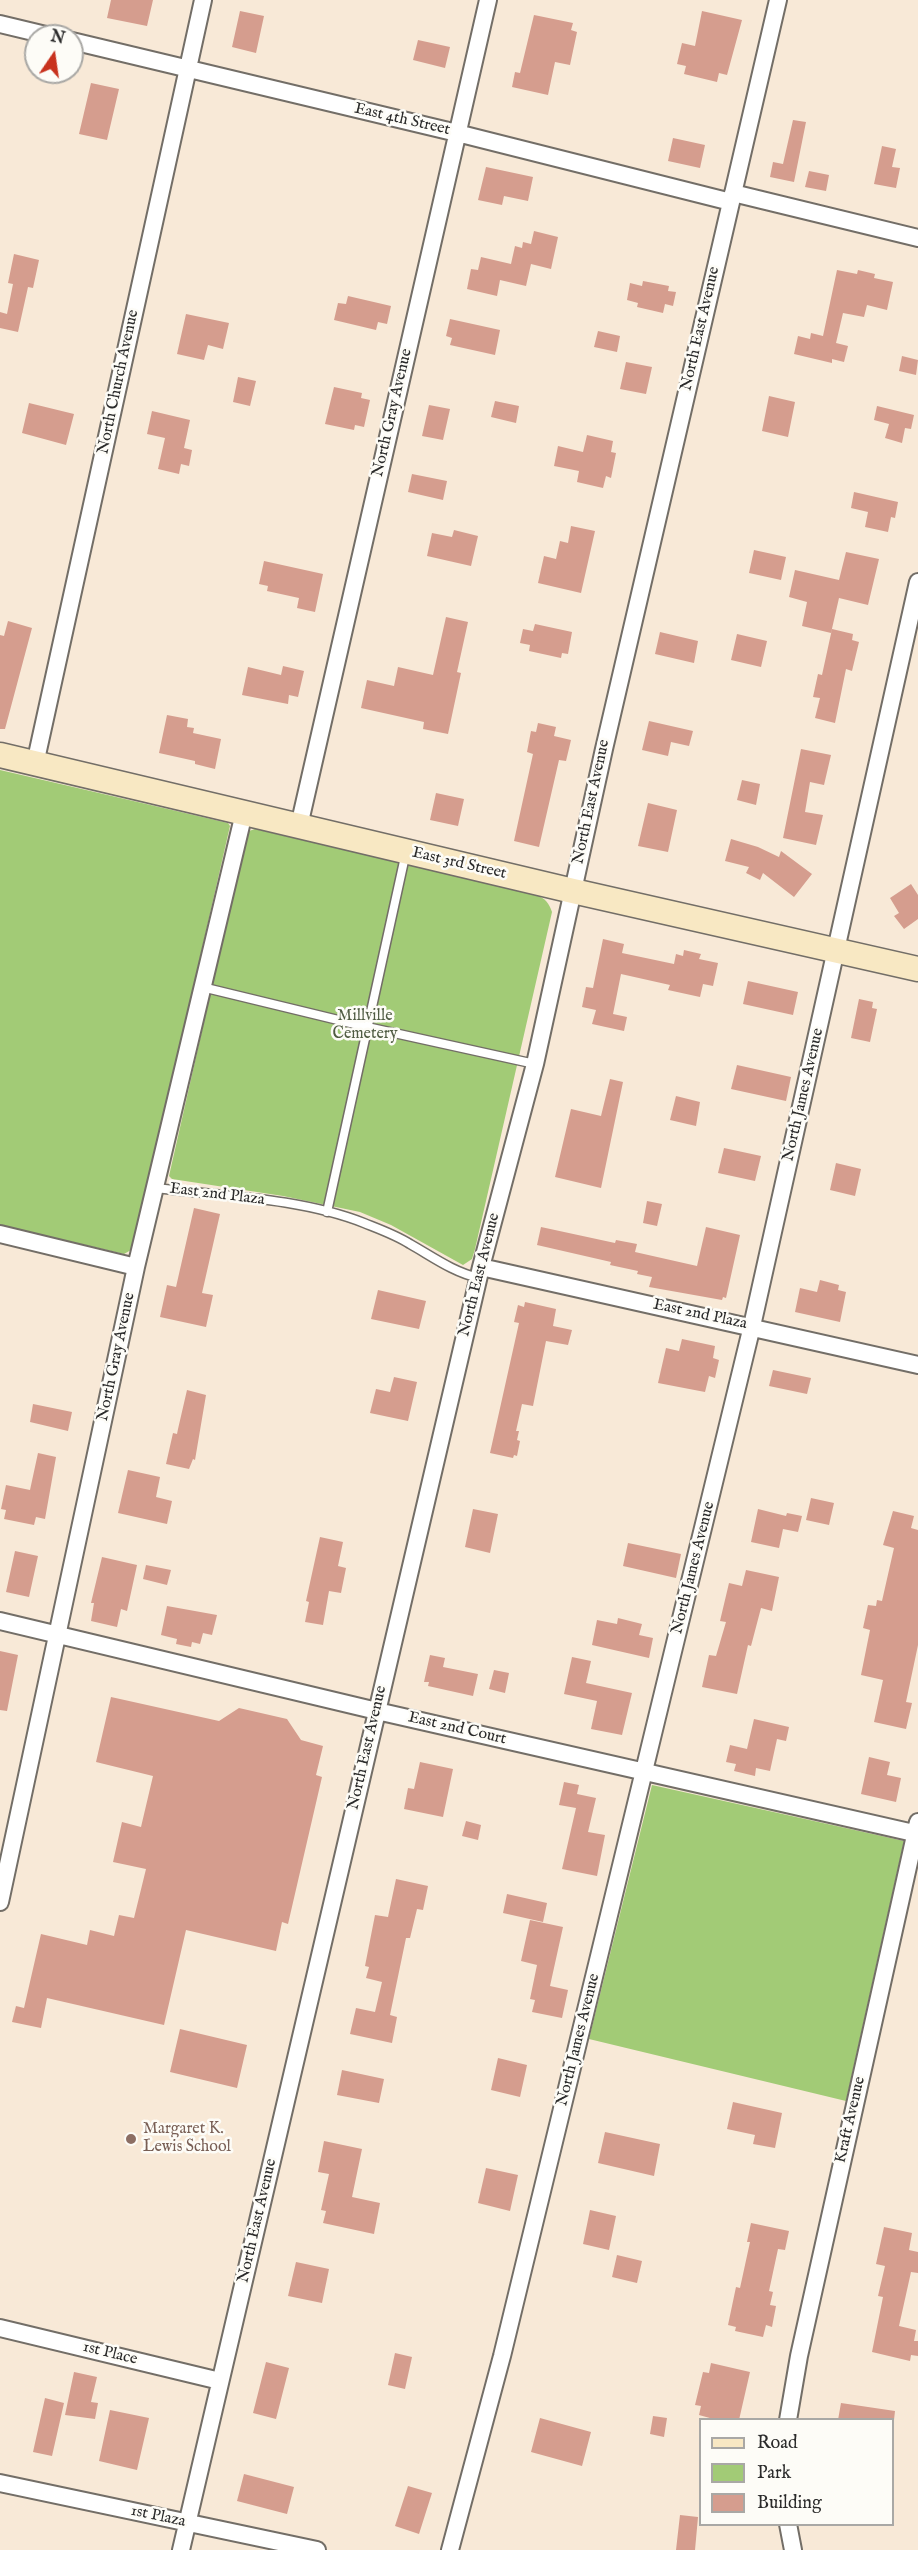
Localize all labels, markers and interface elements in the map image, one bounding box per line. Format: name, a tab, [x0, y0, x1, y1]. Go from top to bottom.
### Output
north arrow	[24, 24, 84, 84]
text: N	[49, 27, 67, 50]
street label: East 4th Street	[352, 100, 452, 140]
street label: North East Avenue	[677, 265, 725, 393]
street label: North Church Avenue	[94, 308, 144, 456]
street label: North Gray Avenue	[369, 347, 417, 479]
street label: North East Avenue	[569, 738, 615, 866]
street label: East 3rd Street	[410, 844, 508, 884]
park label: Millville Cemetery	[332, 1007, 398, 1045]
street label: North James Avenue	[779, 1027, 829, 1163]
street label: East 2nd Plaza	[168, 1180, 266, 1210]
street label: North East Avenue	[455, 1211, 505, 1339]
street label: North Gray Avenue	[94, 1291, 140, 1423]
street label: East 2nd Plaza	[651, 1296, 749, 1334]
street label: North James Avenue	[668, 1500, 720, 1636]
street label: North East Avenue	[344, 1684, 392, 1812]
street label: East 2nd Court	[406, 1708, 508, 1750]
street label: North James Avenue	[553, 1972, 605, 2108]
street label: Kraft Avenue	[832, 2075, 870, 2165]
place label: Margaret K. Lewis School	[143, 2120, 231, 2158]
marker: Margaret K. Lewis School	[124, 2132, 138, 2146]
street label: North East Avenue	[234, 2157, 282, 2285]
street label: 1st Place	[81, 2338, 139, 2370]
legend	[699, 2418, 894, 2526]
text: Road	[757, 2432, 798, 2455]
text: Park	[757, 2462, 791, 2485]
text: Building	[757, 2492, 822, 2515]
street label: 1st Plaza	[129, 2502, 187, 2532]

